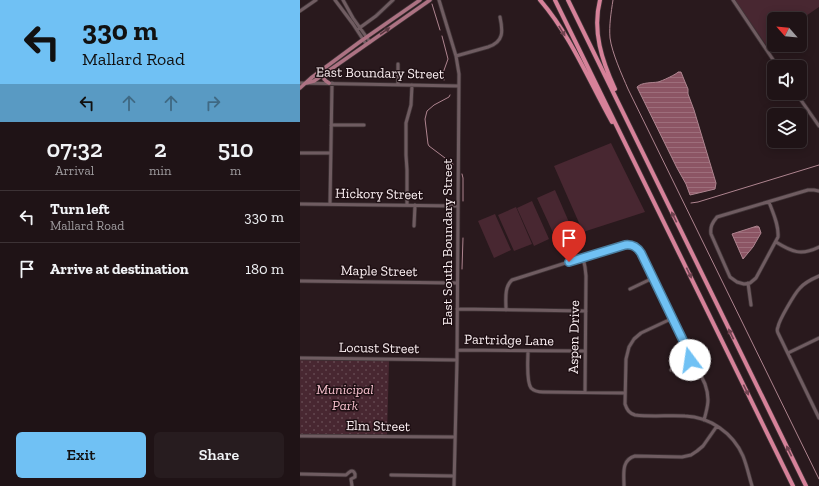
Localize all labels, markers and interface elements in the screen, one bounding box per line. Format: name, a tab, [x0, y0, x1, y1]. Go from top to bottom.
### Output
north arrow	[767, 12, 807, 52]
map controls	[767, 12, 807, 148]
text: 330 m	[82, 14, 158, 47]
icon: left	[16, 16, 68, 68]
one-way arrow	[559, 26, 566, 37]
one-way arrow	[380, 27, 391, 35]
text: Mallard Road	[82, 48, 185, 70]
button: sound	[767, 60, 807, 100]
street label: East Boundary Street	[316, 63, 445, 83]
icon: left	[76, 92, 98, 114]
icon: ahead	[118, 92, 140, 114]
icon: ahead	[160, 92, 182, 114]
icon: right	[202, 92, 224, 114]
button: layers	[767, 108, 807, 148]
text: 07:32	[46, 134, 103, 163]
text: 2	[154, 134, 167, 163]
text: 510	[218, 134, 254, 163]
street label: East South Boundary Street	[439, 158, 456, 325]
text: Arrival	[55, 163, 94, 178]
text: min	[149, 163, 171, 178]
text: m	[230, 163, 241, 178]
street label: Hickory Street	[335, 185, 424, 203]
text: Turn left	[50, 200, 110, 218]
icon: left	[16, 206, 38, 228]
text: 330 m	[244, 208, 284, 226]
one-way arrow	[671, 212, 677, 223]
text: Mallard Road	[50, 218, 124, 233]
pin	[552, 221, 586, 262]
icon: arrive	[558, 227, 580, 249]
icon: arrive	[16, 258, 38, 280]
text: Arrive at destination	[50, 260, 189, 278]
text: 180 m	[245, 260, 284, 278]
street label: Maple Street	[340, 262, 418, 280]
one-way arrow	[686, 268, 692, 279]
street label: Aspen Drive	[565, 300, 583, 374]
one-way arrow	[728, 328, 735, 340]
street label: Partridge Lane	[464, 331, 554, 349]
street label: Locust Street	[339, 339, 420, 357]
position arrow	[669, 339, 711, 381]
park label: Municipal Park	[316, 381, 374, 414]
one-way arrow	[743, 384, 749, 396]
street label: Elm Street	[346, 417, 411, 435]
button: Exit	[16, 432, 146, 478]
button: Share	[154, 432, 284, 478]
one-way arrow	[785, 445, 792, 457]

